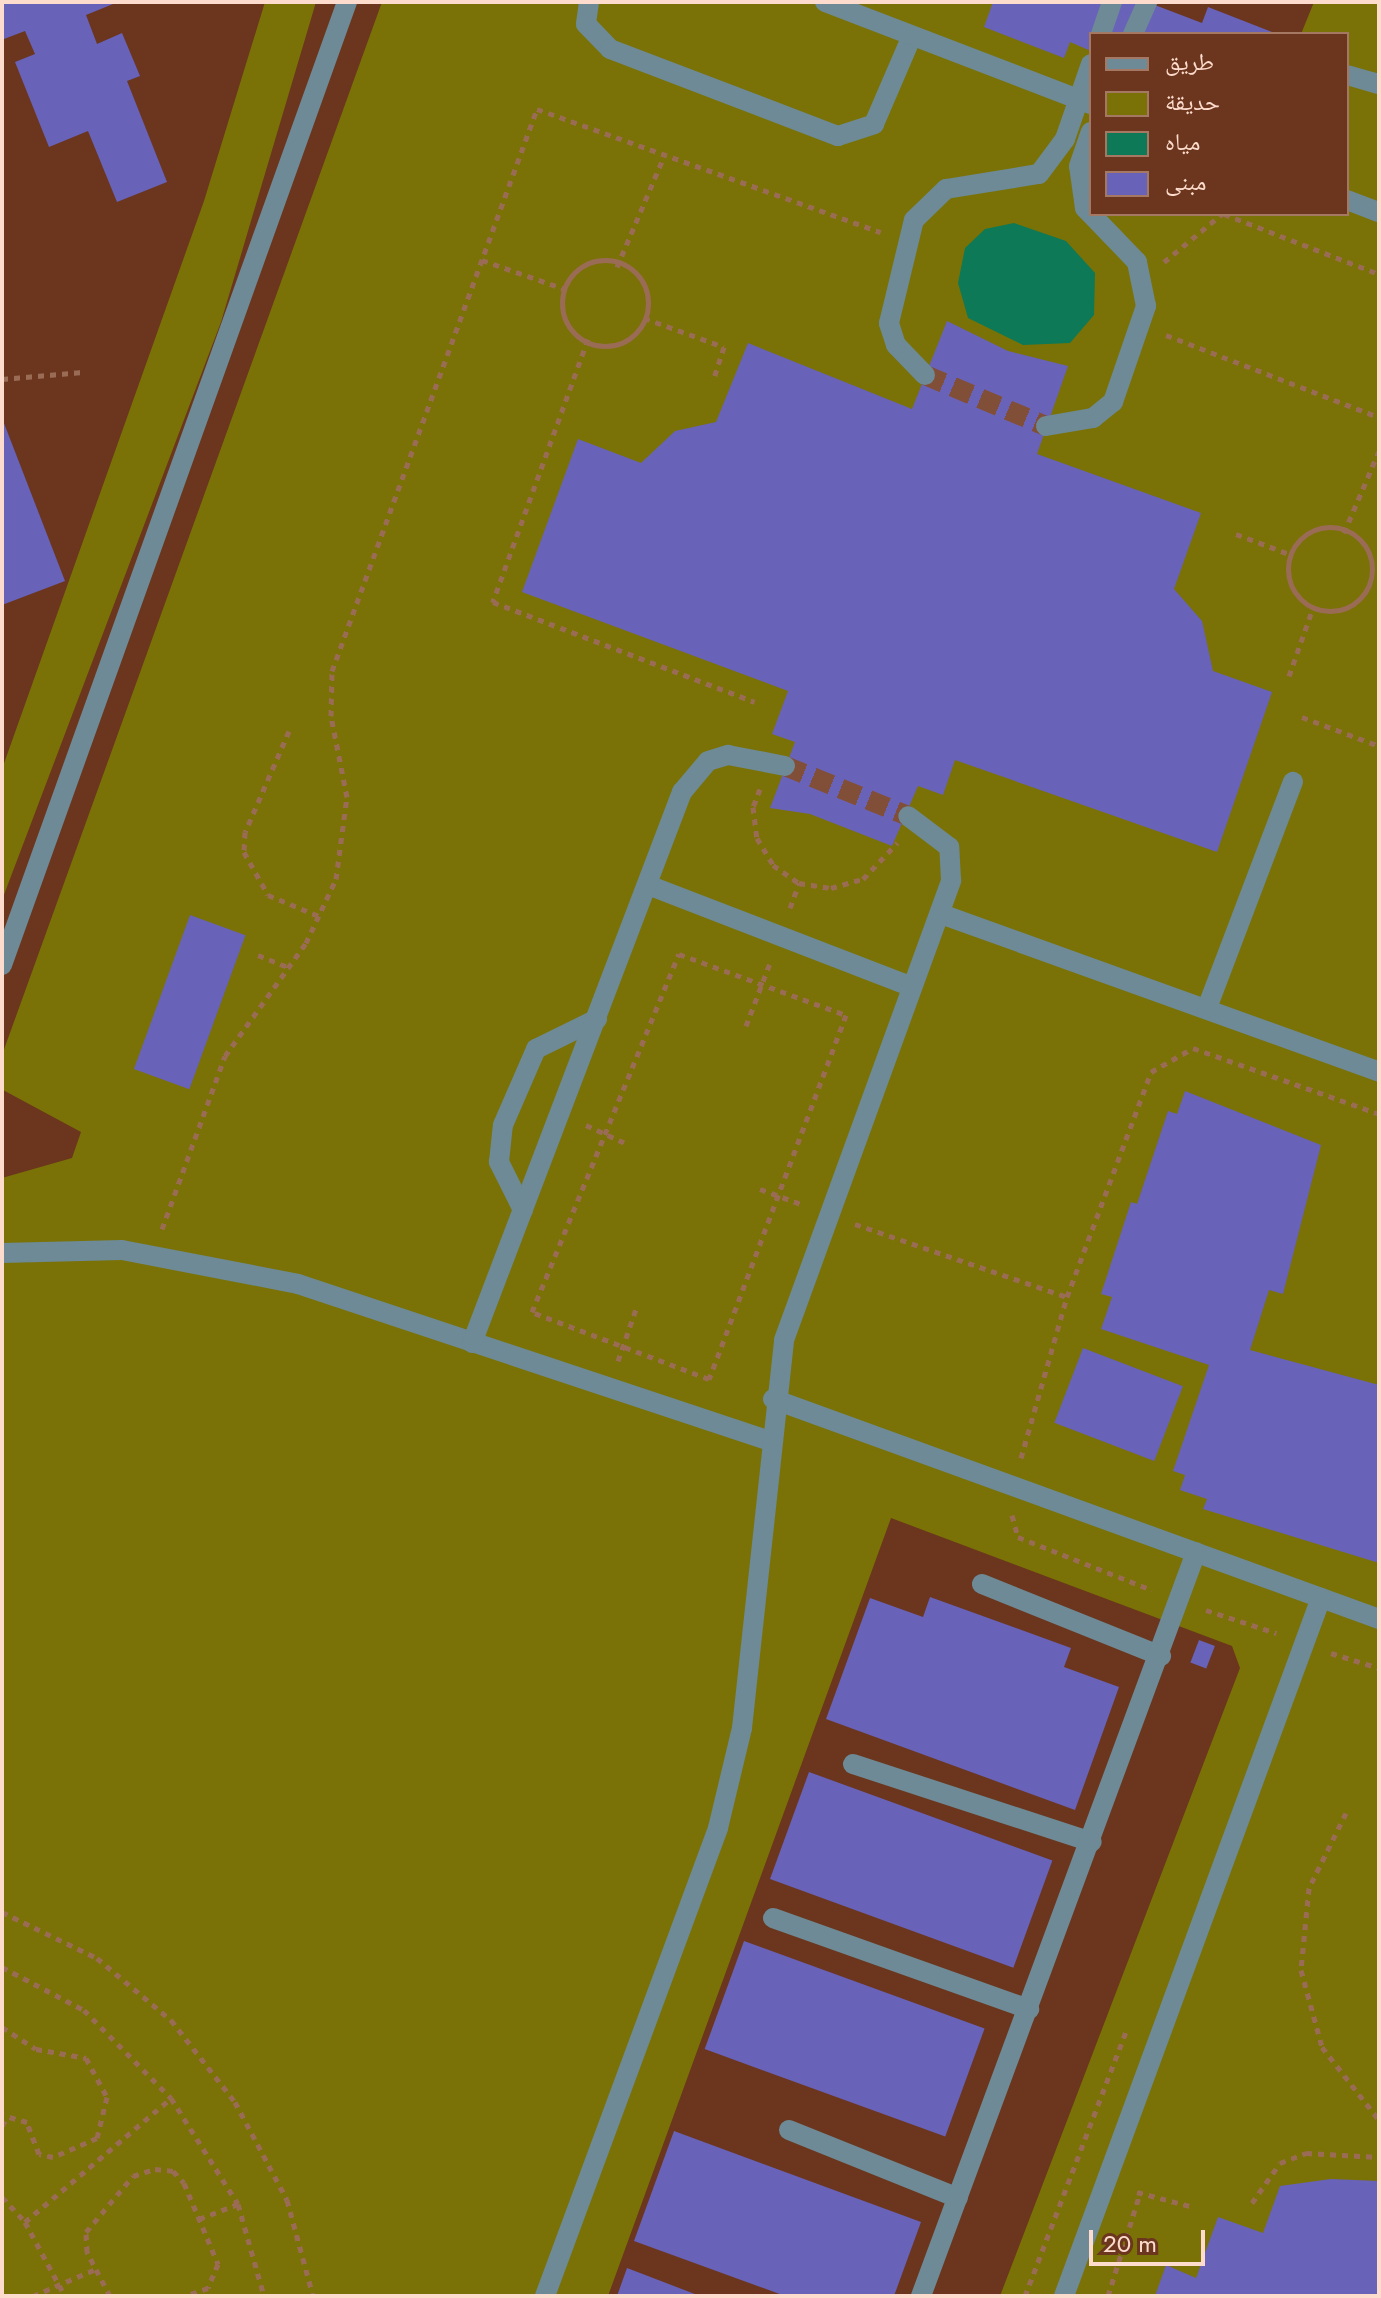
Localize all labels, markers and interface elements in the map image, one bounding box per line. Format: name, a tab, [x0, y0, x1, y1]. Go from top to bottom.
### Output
legend	[1089, 32, 1349, 216]
text: طريق	[1165, 44, 1214, 79]
text: حديقة	[1165, 84, 1220, 119]
text: مياه	[1165, 124, 1200, 159]
text: مبنى	[1165, 164, 1206, 199]
scale bar	[1093, 2214, 1209, 2264]
text: 20 m	[1103, 2226, 1157, 2261]

